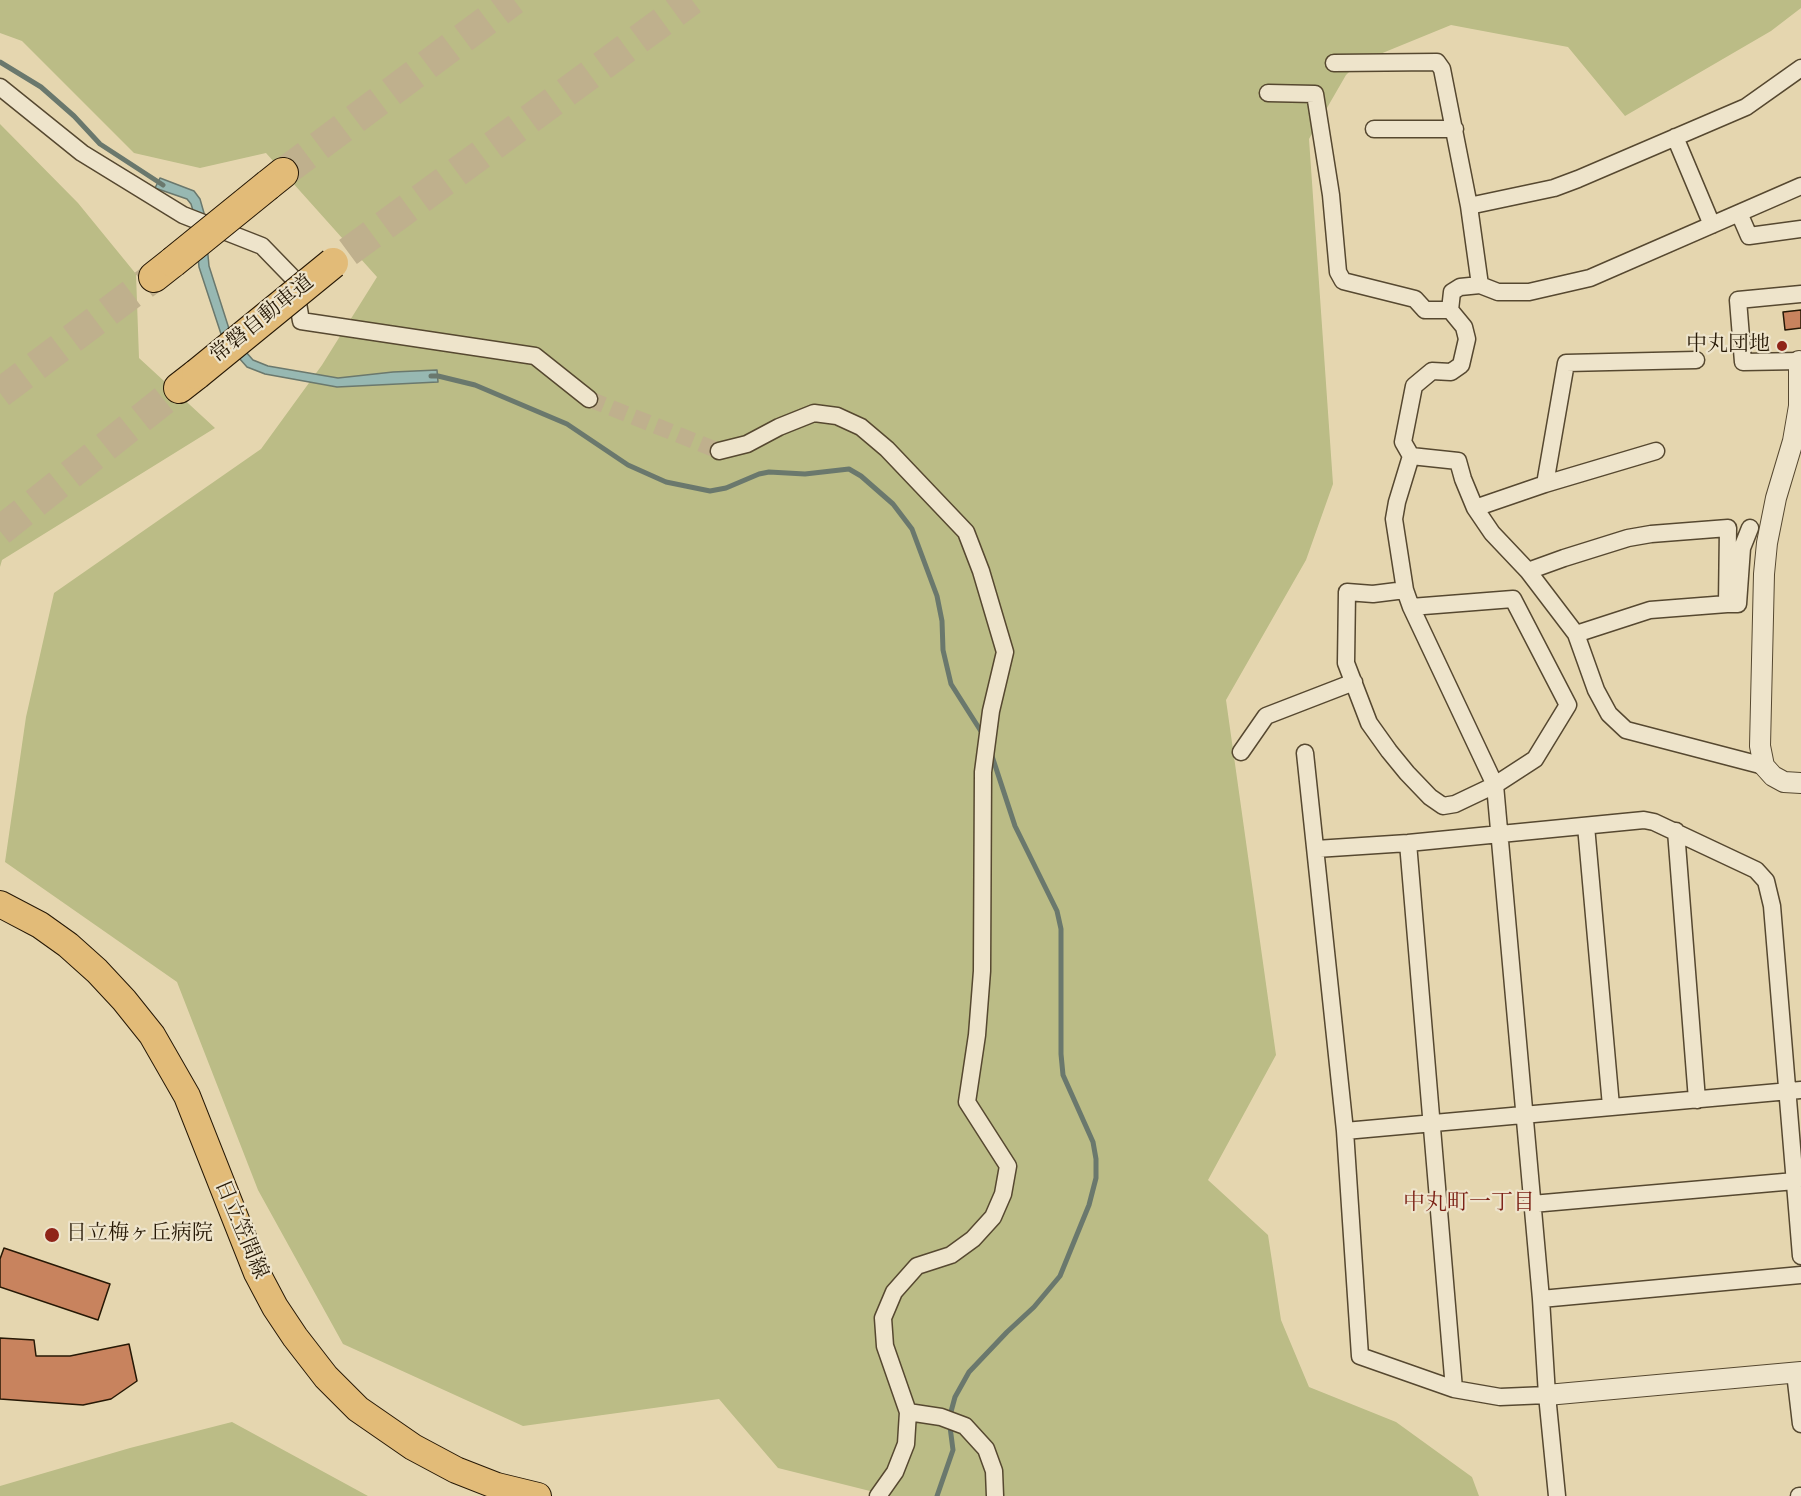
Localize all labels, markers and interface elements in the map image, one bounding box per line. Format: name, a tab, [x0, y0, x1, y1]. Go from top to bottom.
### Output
street label: 常磐自動車道	[206, 271, 320, 369]
place label: 中丸団地	[1686, 333, 1770, 359]
marker: 中丸団地	[1775, 339, 1789, 353]
street label: 日立笠間線	[208, 1177, 272, 1283]
district label: 中丸町一丁目	[1403, 1191, 1535, 1217]
place label: 日立梅ヶ丘病院	[66, 1222, 213, 1248]
marker: 日立梅ヶ丘病院	[43, 1226, 61, 1244]

